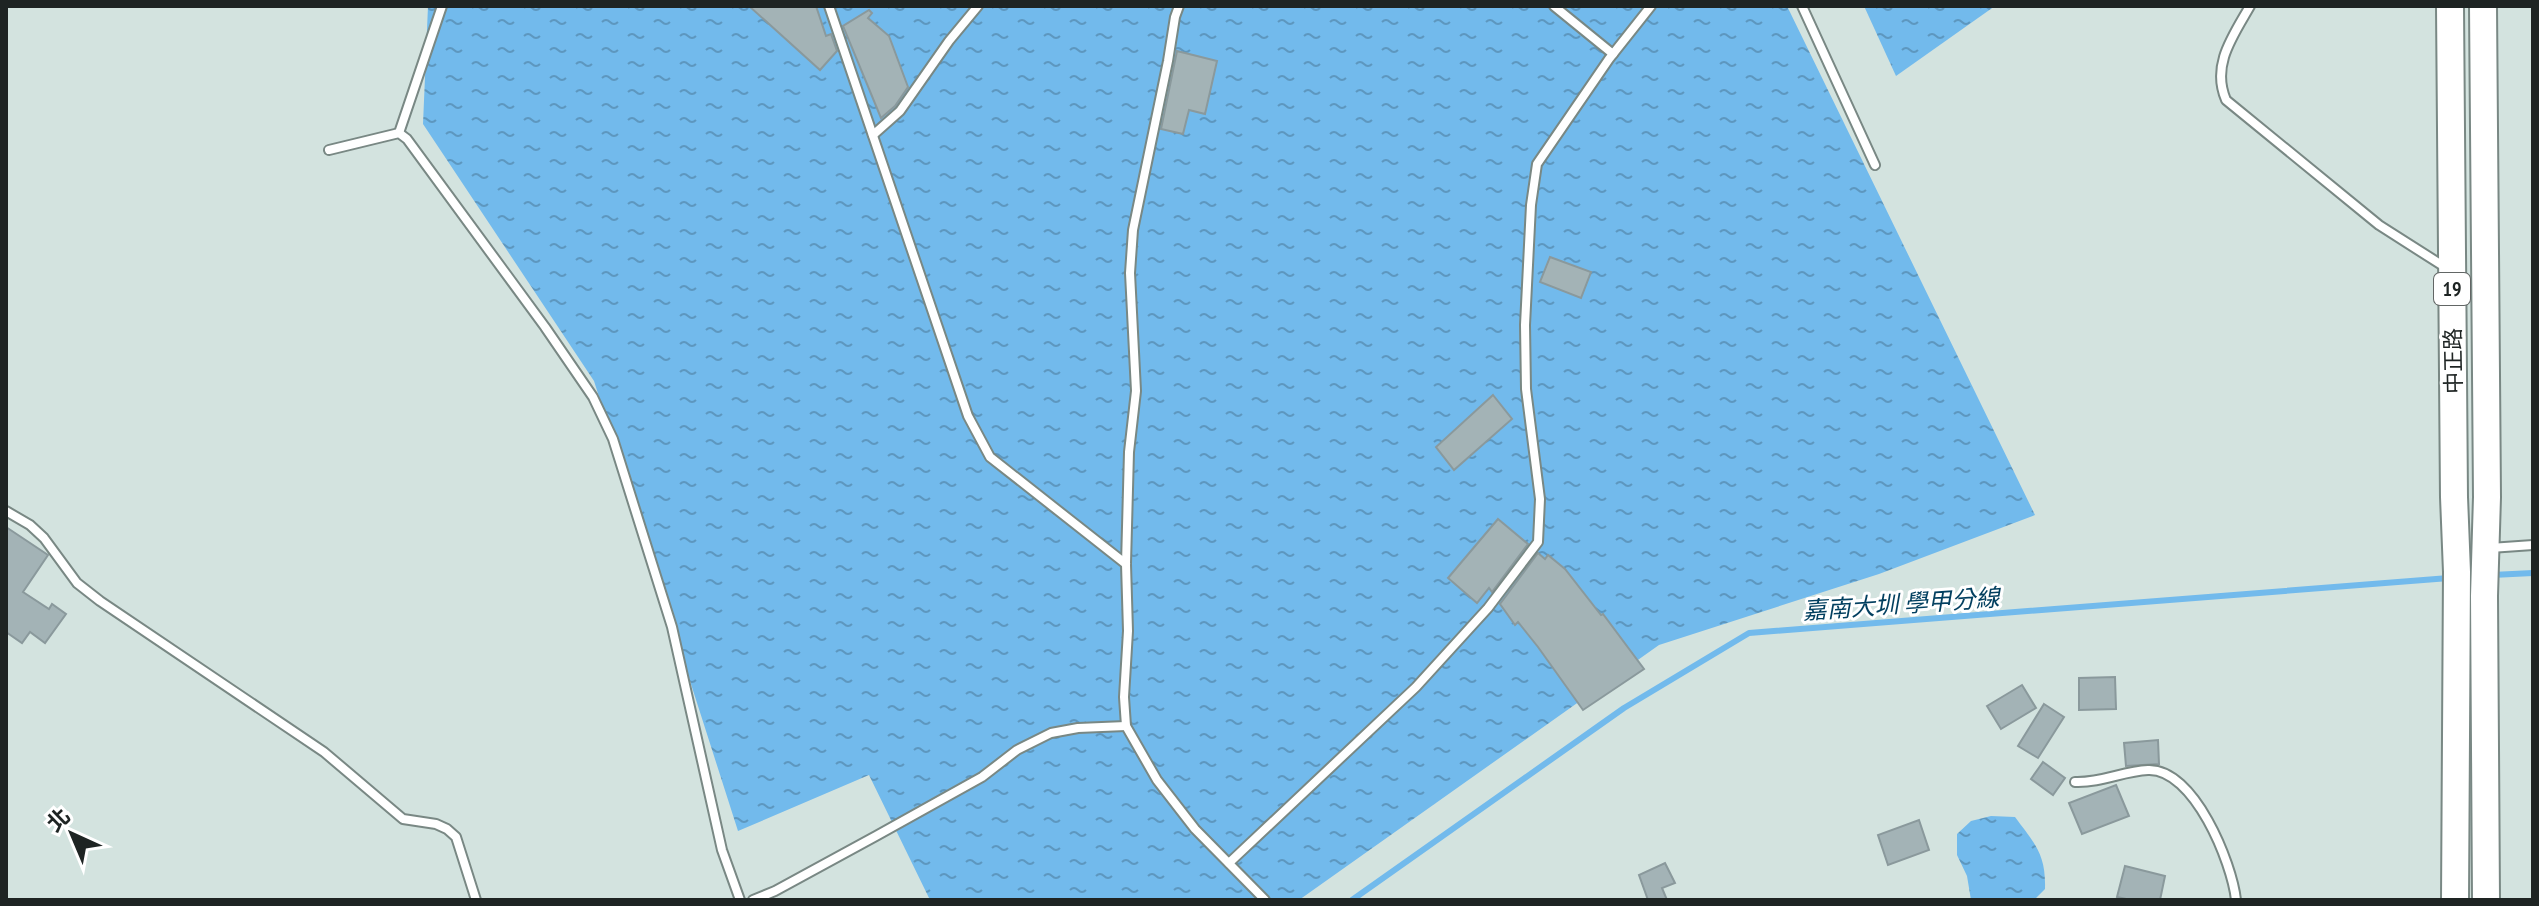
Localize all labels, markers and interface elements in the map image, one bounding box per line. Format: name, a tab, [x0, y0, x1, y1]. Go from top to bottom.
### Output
road number: 19	[2434, 273, 2470, 305]
street label: 中正路	[2438, 328, 2468, 394]
water label: 嘉南大圳 學甲分線	[1802, 581, 2003, 626]
north arrow	[32, 794, 112, 874]
text: 北	[40, 802, 76, 837]

